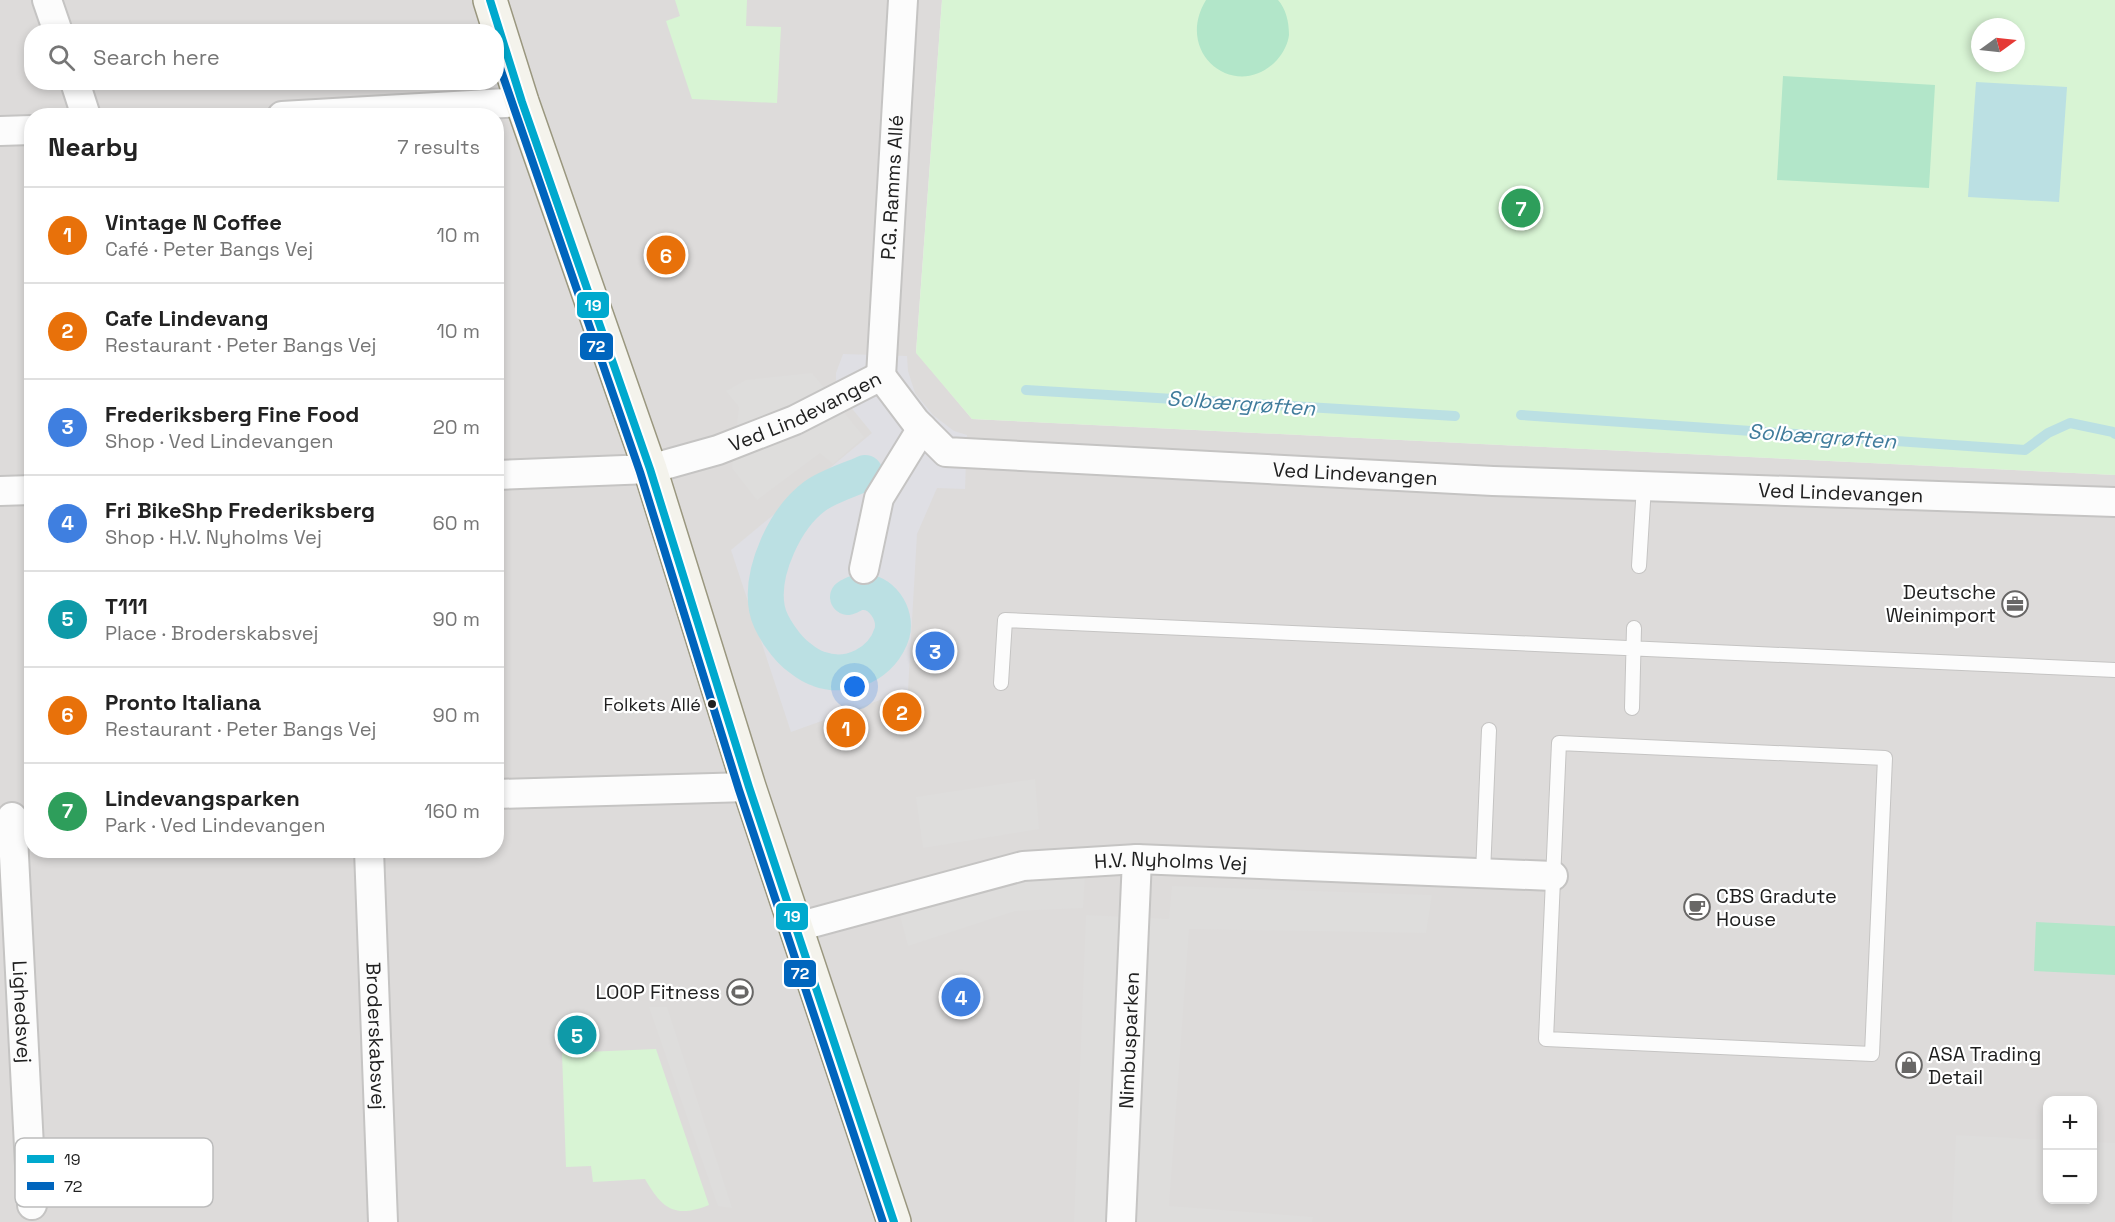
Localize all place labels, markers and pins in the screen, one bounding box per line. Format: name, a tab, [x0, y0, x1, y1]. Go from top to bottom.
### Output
pin: 7	[1502, 186, 1540, 230]
pin: 6	[646, 232, 686, 278]
place label: Deutsche Weinimport	[1886, 579, 1996, 628]
office icon: Deutsche Weinimport	[2000, 589, 2030, 619]
pin: 3	[916, 628, 954, 674]
pin: 2	[882, 690, 922, 734]
place label: Folkets Allé	[603, 693, 701, 716]
marker: Folkets Allé	[706, 698, 718, 710]
pin: 1	[826, 706, 866, 750]
place label: CBS Gradute House	[1716, 883, 1837, 932]
cafe icon: CBS Gradute House	[1682, 892, 1712, 922]
pin: 4	[942, 974, 980, 1020]
sports icon: LOOP Fitness	[725, 977, 755, 1007]
place label: LOOP Fitness	[595, 979, 720, 1005]
pin: 5	[558, 1012, 596, 1058]
place label: ASA Trading Detail	[1928, 1041, 2041, 1090]
shop icon: ASA Trading Detail	[1894, 1050, 1924, 1080]

